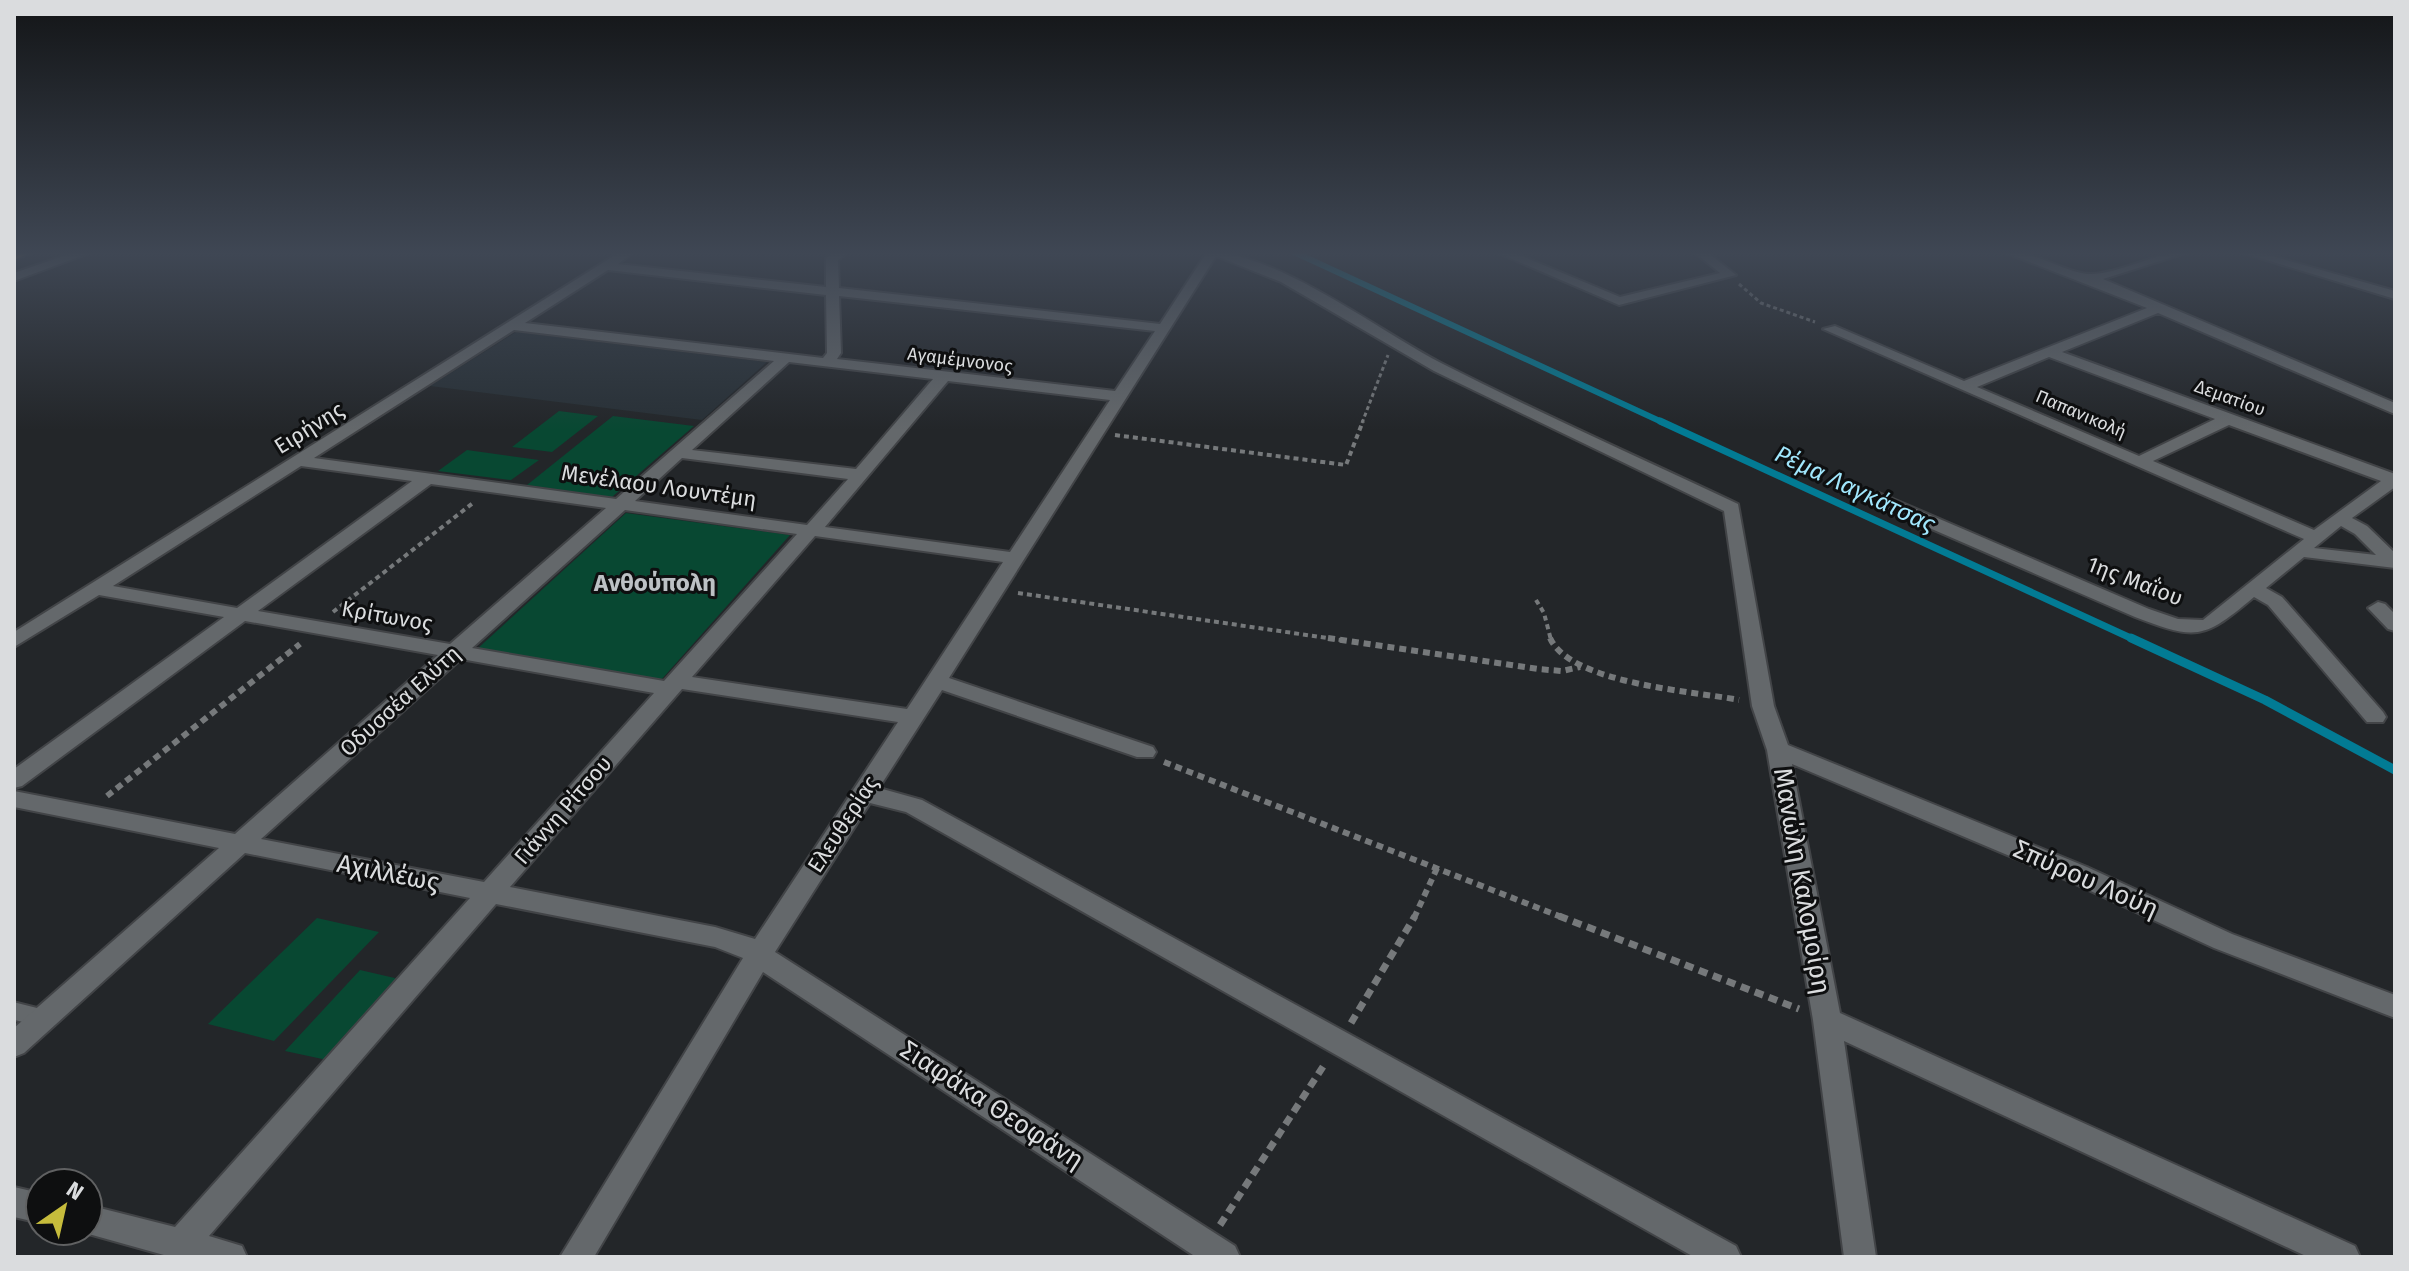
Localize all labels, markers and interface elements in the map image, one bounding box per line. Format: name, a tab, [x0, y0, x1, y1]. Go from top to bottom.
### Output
street label: Αγαμέμνονoς	[906, 343, 1014, 377]
street label: Δεματίου	[2192, 375, 2268, 421]
street label: Παπανικολή	[2032, 385, 2130, 443]
street label: Ειρήνης	[269, 396, 349, 460]
water label: Ρέμα Λαγκάτσας	[1770, 440, 1940, 539]
street label: Μενέλαου Λουντέμη	[560, 459, 758, 513]
street label: 1ης Μαΐου	[2083, 550, 2187, 612]
district label: Ανθούπολη	[593, 569, 716, 597]
street label: Κρίτωνος	[339, 595, 435, 637]
street label: Οδυσσέα Ελύτη	[334, 640, 466, 762]
street label: Γιάννη Ρίτσου	[509, 750, 617, 870]
street label: Μανώλη Καλομοίρη	[1767, 765, 1837, 997]
street label: Ελευθερίας	[802, 771, 884, 877]
street label: Σπύρου Λούη	[2009, 833, 2163, 925]
street label: Αχιλλέως	[334, 848, 442, 898]
street label: Σιαφάκα Θεοφάνη	[895, 1034, 1089, 1176]
north arrow	[24, 1167, 104, 1247]
text: N	[61, 1176, 89, 1206]

